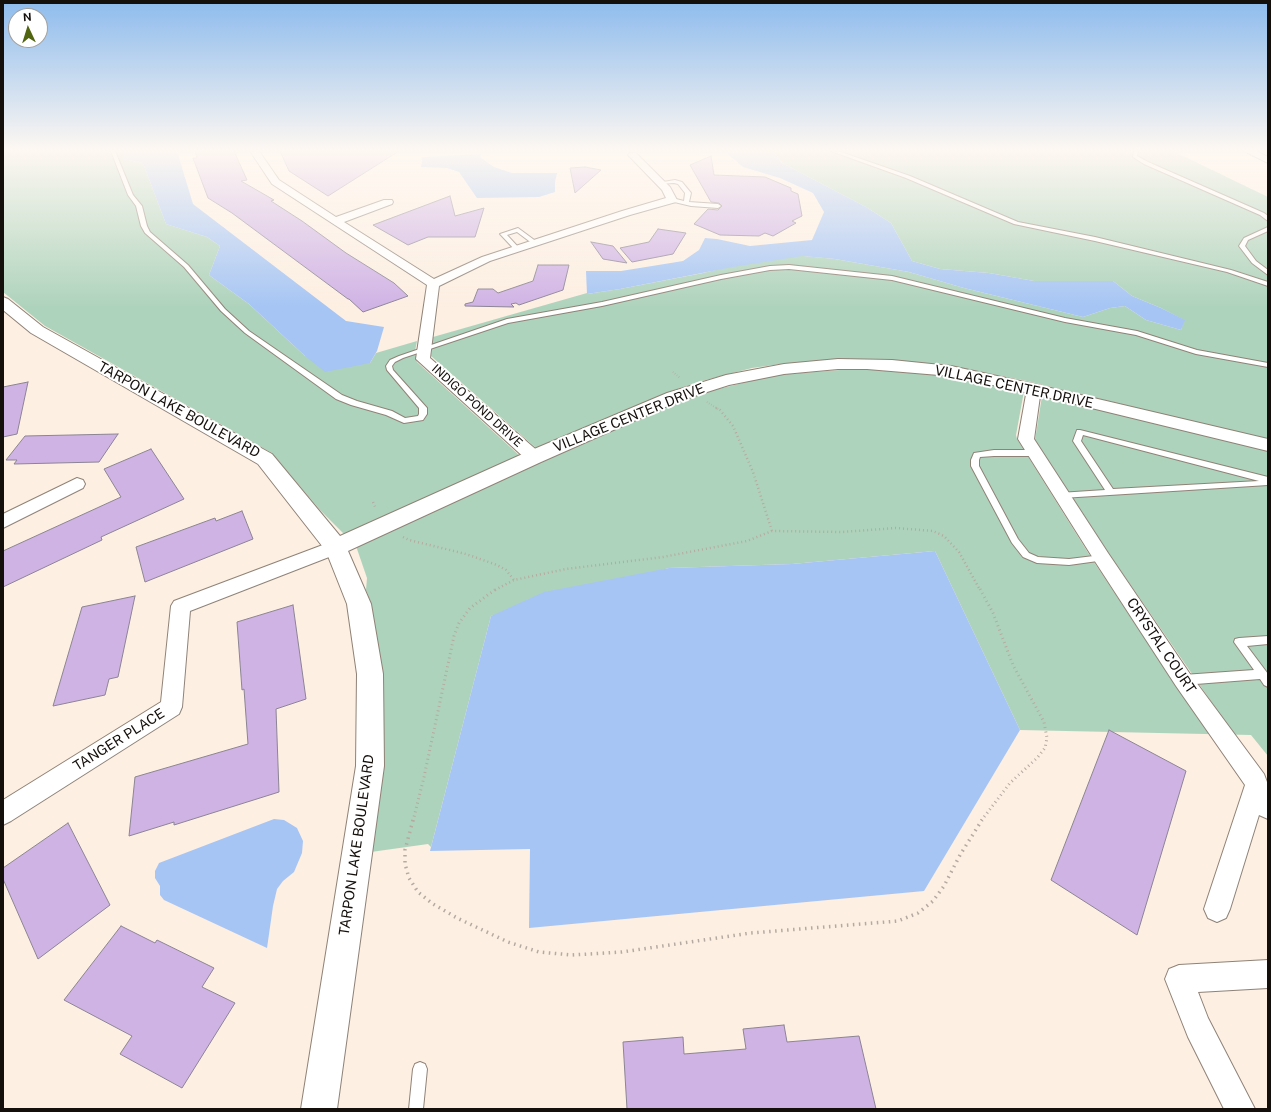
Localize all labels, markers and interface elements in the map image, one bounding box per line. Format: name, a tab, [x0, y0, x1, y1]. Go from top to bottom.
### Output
north arrow	[8, 8, 48, 48]
text: N	[23, 11, 32, 23]
street label: TARPON LAKE BOULEVARD	[95, 358, 263, 462]
street label: INDIGO POND DRIVE	[429, 362, 525, 450]
street label: VILLAGE CENTER DRIVE	[933, 362, 1095, 412]
street label: VILLAGE CENTER DRIVE	[551, 380, 707, 456]
street label: CRYSTAL COURT	[1123, 595, 1199, 697]
street label: TANGER PLACE	[70, 705, 168, 775]
street label: TARPON LAKE BOULEVARD	[336, 753, 378, 937]

